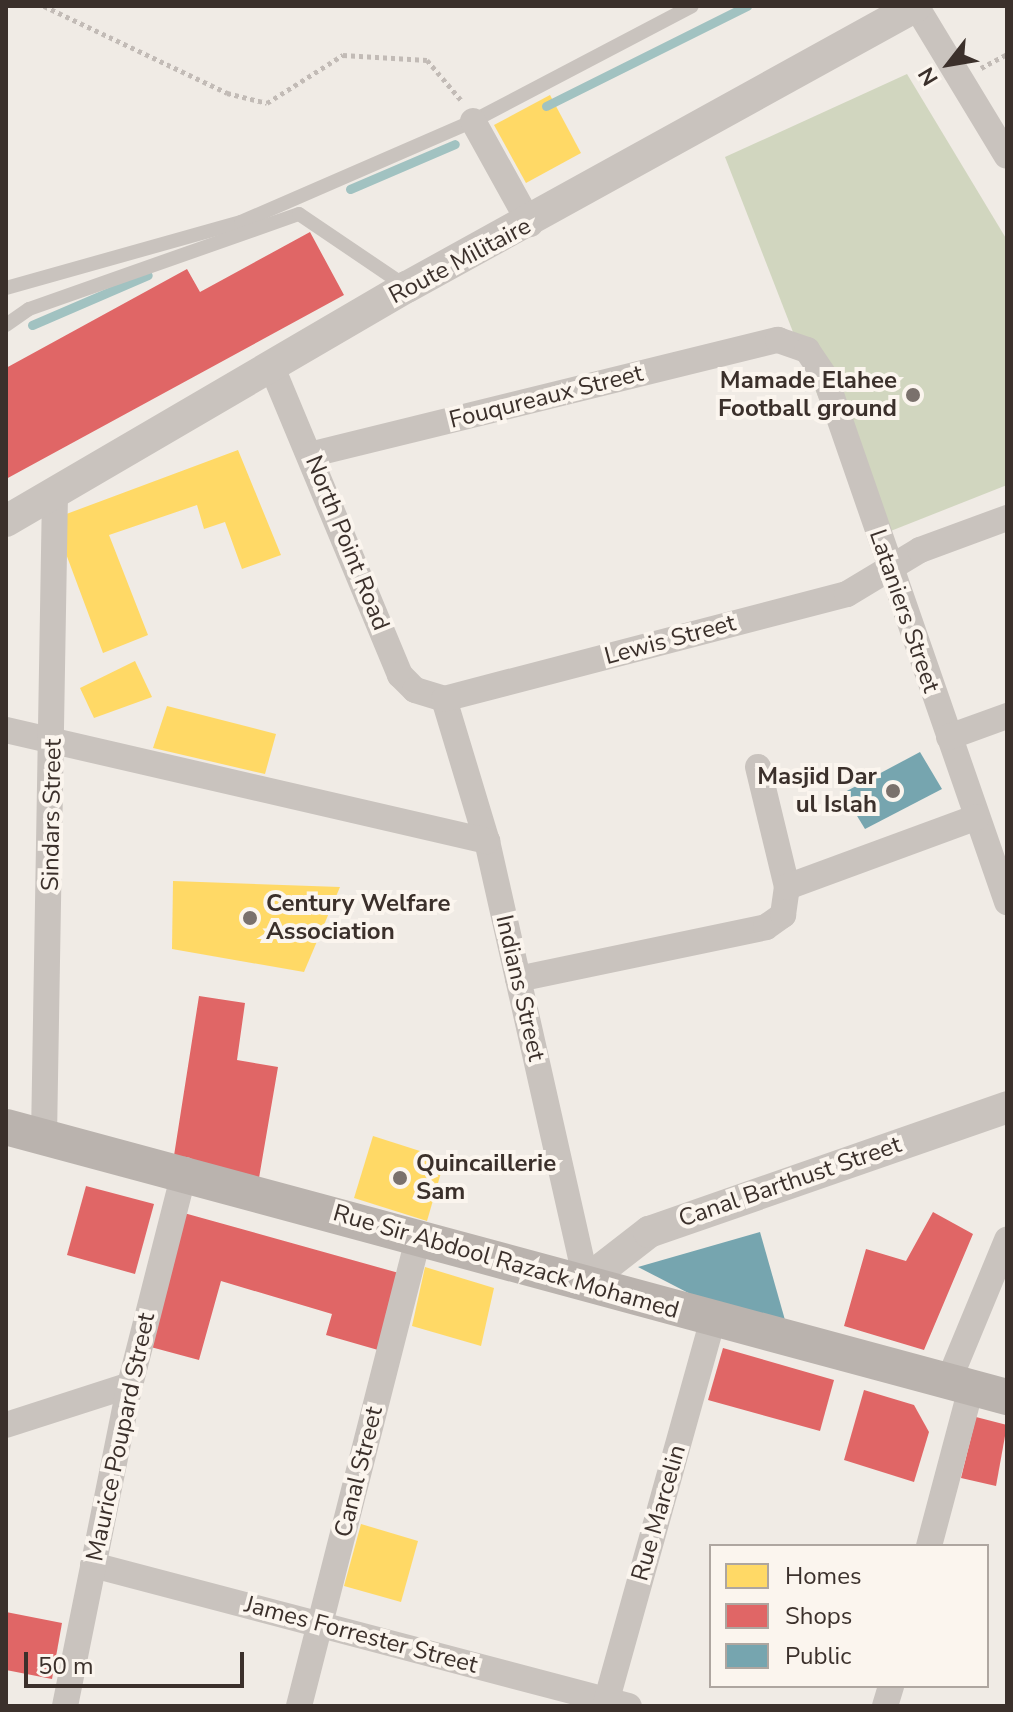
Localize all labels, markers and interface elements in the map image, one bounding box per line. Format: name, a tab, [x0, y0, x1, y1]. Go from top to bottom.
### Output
north arrow	[909, 24, 989, 104]
text: N	[911, 62, 946, 91]
street label: Route Militaire	[384, 212, 536, 310]
street label: Fouqureaux Street	[446, 359, 646, 435]
place label: Mamade Elahee Football ground	[718, 367, 897, 423]
marker: Mamade Elahee Football ground	[904, 386, 922, 404]
street label: North Point Road	[299, 451, 395, 635]
street label: Lataniers Street	[863, 526, 945, 696]
street label: Lewis Street	[601, 609, 739, 671]
street label: Sindars Street	[36, 739, 68, 891]
place label: Masjid Dar ul Islah	[757, 763, 877, 819]
marker: Masjid Dar ul Islah	[884, 782, 902, 800]
place label: Century Welfare Association	[266, 890, 450, 946]
marker: Century Welfare Association	[241, 909, 259, 927]
street label: Indians Street	[489, 912, 551, 1064]
street label: Canal Barthust Street	[675, 1130, 905, 1234]
place label: Quincaillerie Sam	[416, 1150, 556, 1206]
marker: Quincaillerie Sam	[391, 1169, 409, 1187]
street label: Rue Sir Abdool Razack Mohamed	[330, 1199, 682, 1325]
street label: Maurice Poupard Street	[81, 1310, 161, 1564]
street label: Canal Street	[329, 1404, 389, 1540]
street label: Rue Marcelin	[626, 1442, 692, 1584]
legend	[709, 1544, 989, 1688]
text: Homes	[785, 1560, 861, 1592]
street label: James Forrester Street	[241, 1590, 481, 1680]
text: Shops	[785, 1600, 852, 1632]
scale bar	[28, 1636, 248, 1686]
text: Public	[785, 1640, 851, 1672]
text: 50 m	[38, 1650, 94, 1682]

